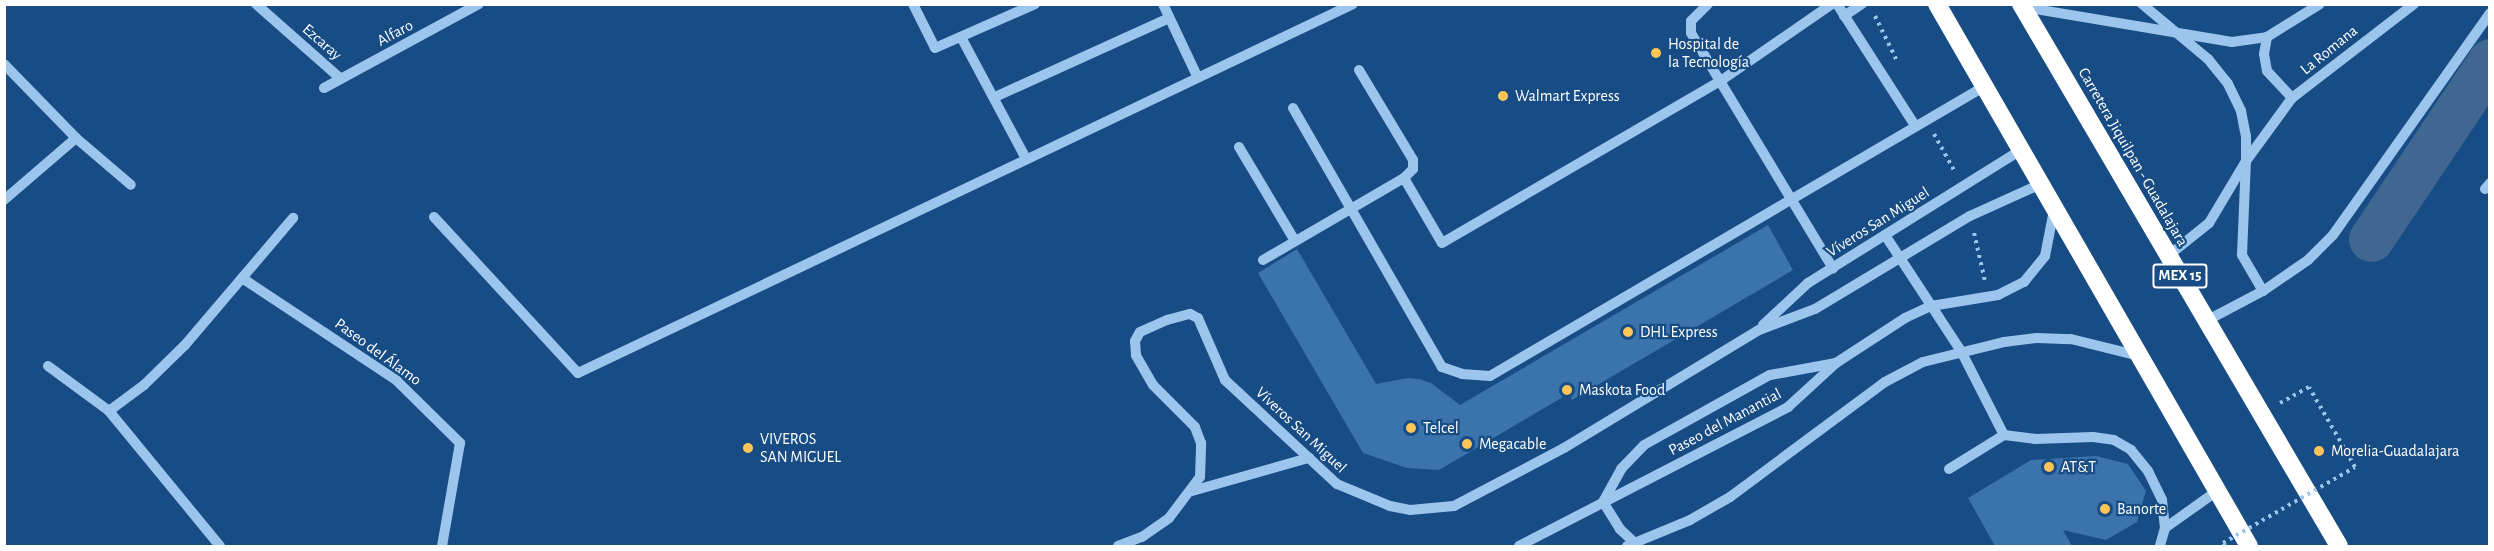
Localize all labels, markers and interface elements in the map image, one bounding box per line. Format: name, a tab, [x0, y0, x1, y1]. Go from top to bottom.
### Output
street label: Alfaro	[374, 16, 416, 50]
street label: Ezcaray	[298, 20, 346, 64]
street label: La Romana	[2296, 21, 2362, 79]
place label: Hospital de la Tecnología	[1668, 34, 1749, 72]
marker: Hospital de la Tecnología	[1649, 46, 1663, 60]
street label: Carretera Jiquilpan - Guadalajara	[2074, 64, 2192, 250]
place label: Walmart Express	[1515, 86, 1620, 106]
marker: Walmart Express	[1496, 89, 1510, 103]
street label: Víveros San Miguel	[1823, 183, 1933, 261]
road number: MEX 15	[2152, 264, 2208, 288]
street label: Paseo del Álamo	[331, 314, 425, 390]
place label: DHL Express	[1640, 322, 1718, 342]
marker: DHL Express	[1621, 325, 1635, 339]
place label: Maskota Food	[1579, 380, 1665, 400]
street label: Víveros San Miguel	[1251, 383, 1351, 477]
marker: Maskota Food	[1560, 383, 1574, 397]
street label: Paseo del Manantial	[1665, 384, 1785, 460]
place label: Telcel	[1423, 418, 1459, 438]
marker: Telcel	[1404, 421, 1418, 435]
place label: VIVEROS SAN MIGUEL	[760, 429, 841, 467]
place label: Megacable	[1479, 434, 1546, 454]
marker: Megacable	[1460, 437, 1474, 451]
marker: VIVEROS SAN MIGUEL	[741, 441, 755, 455]
place label: Morelia-Guadalajara	[2331, 441, 2459, 461]
marker: Morelia-Guadalajara	[2312, 444, 2326, 458]
place label: AT&T	[2061, 457, 2096, 477]
marker: AT&T	[2042, 460, 2056, 474]
place label: Banorte	[2117, 499, 2166, 519]
marker: Banorte	[2098, 502, 2112, 516]

